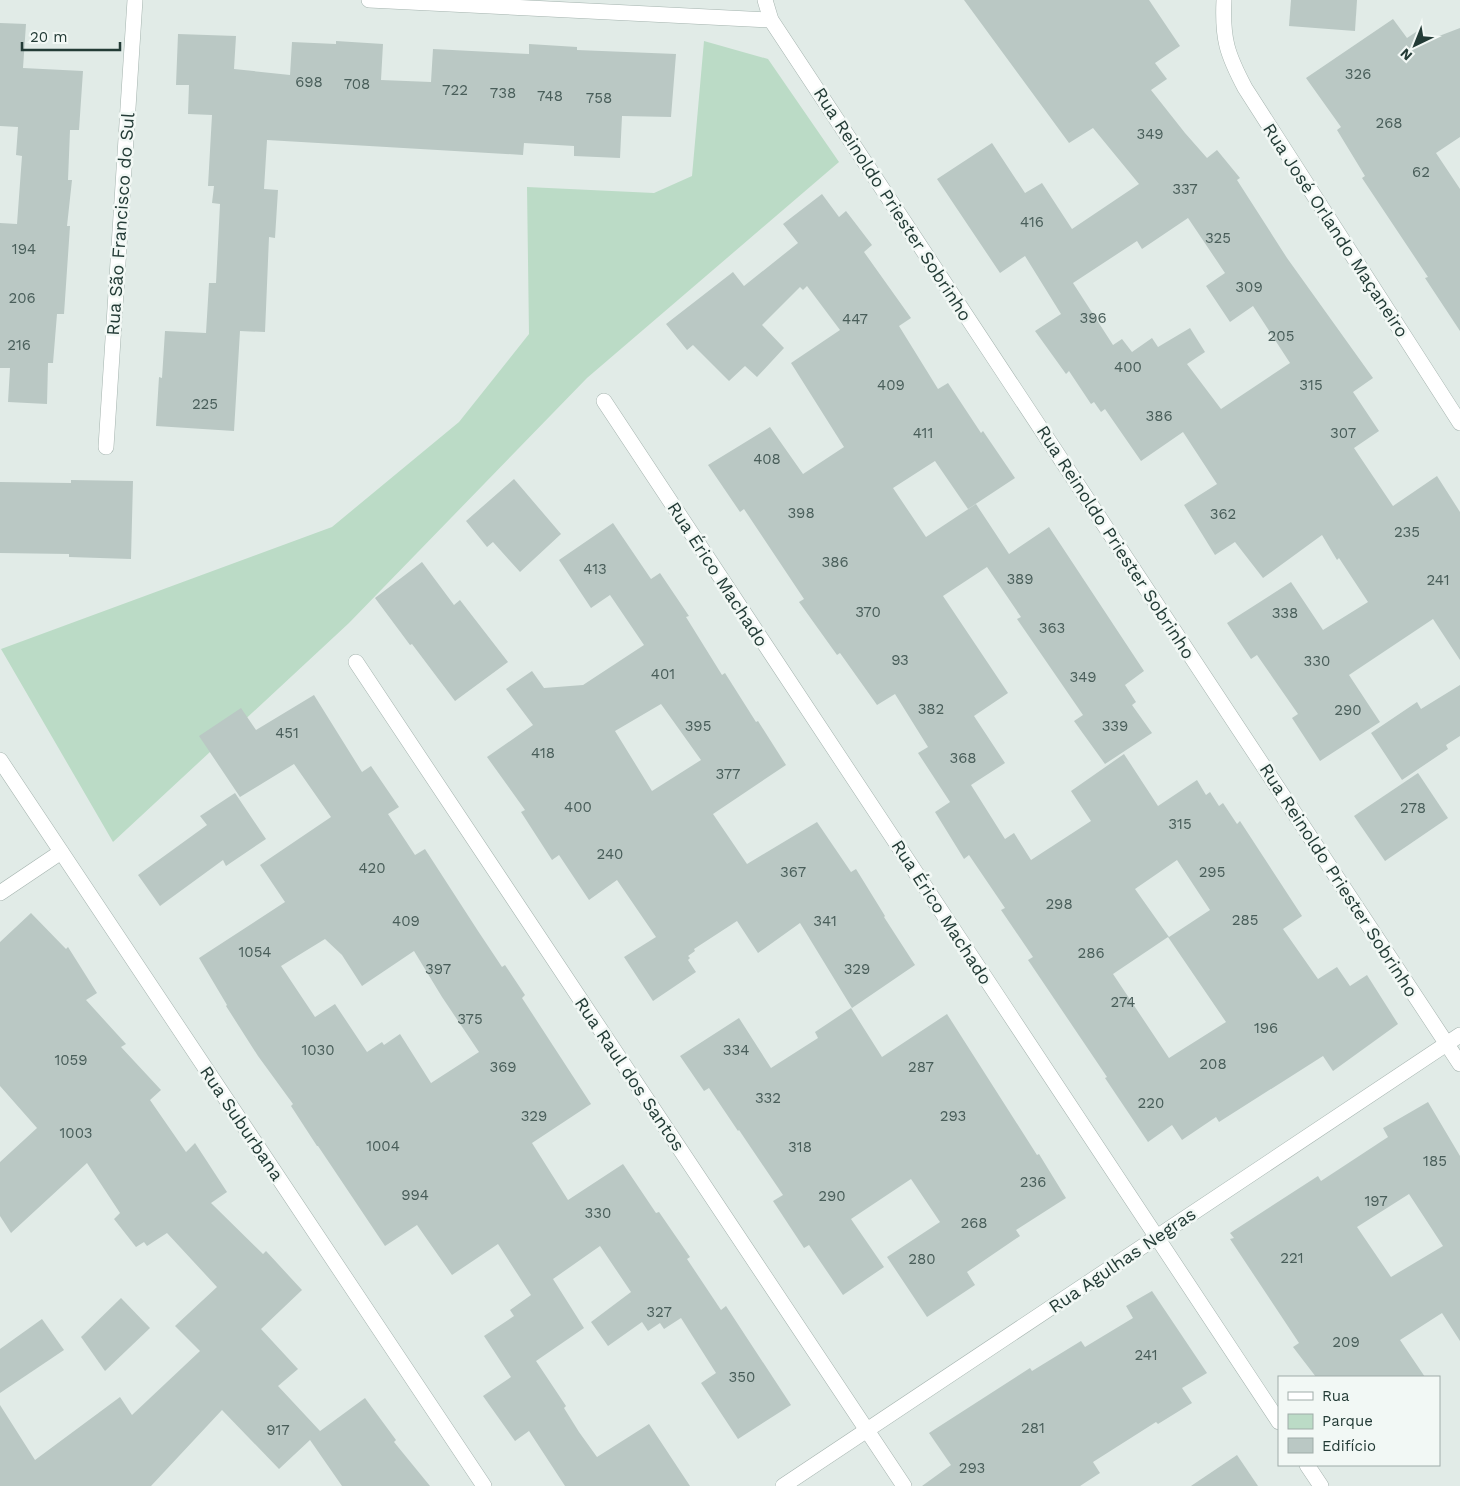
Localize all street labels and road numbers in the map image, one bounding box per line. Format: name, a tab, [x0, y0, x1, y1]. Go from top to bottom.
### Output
street label: Rua Reinoldo Priester Sobrinho	[810, 83, 976, 325]
street label: Rua São Francisco do Sul	[102, 111, 138, 336]
street label: Rua José Orlando Maçaneiro	[1259, 119, 1413, 341]
street label: Rua Reinoldo Priester Sobrinho	[1033, 421, 1199, 663]
street label: Rua Érico Machado	[663, 498, 773, 650]
street label: Rua Reinoldo Priester Sobrinho	[1256, 759, 1422, 1001]
street label: Rua Érico Machado	[887, 836, 997, 988]
street label: Rua Raul dos Santos	[571, 993, 689, 1155]
street label: Rua Suburbana	[196, 1062, 288, 1184]
street label: Rua Agulhas Negras	[1044, 1203, 1200, 1317]

